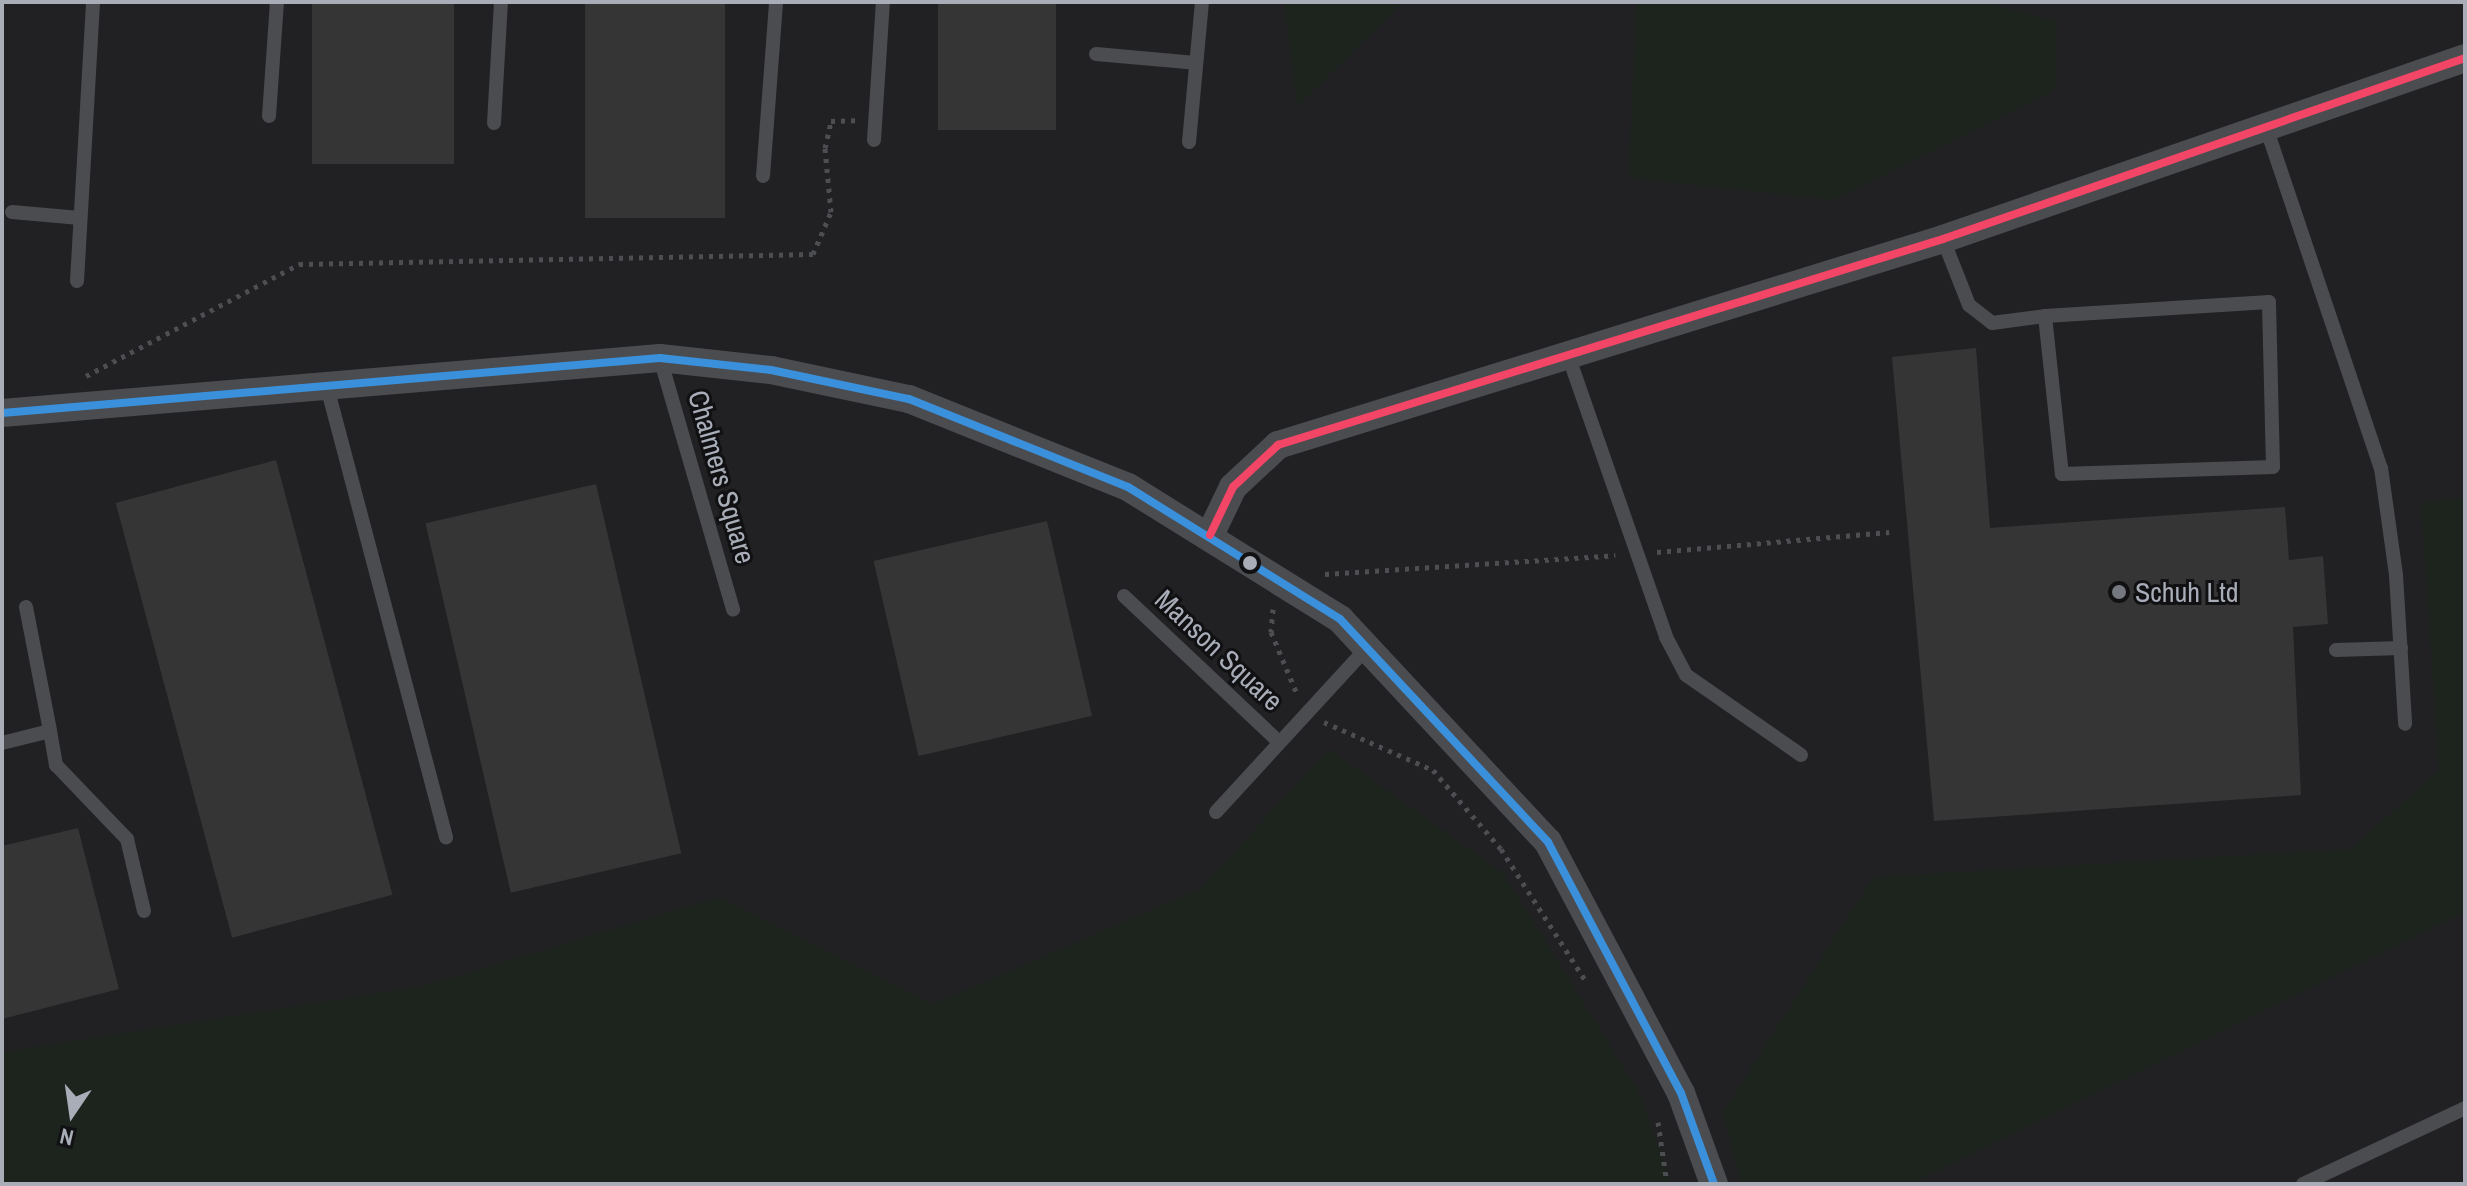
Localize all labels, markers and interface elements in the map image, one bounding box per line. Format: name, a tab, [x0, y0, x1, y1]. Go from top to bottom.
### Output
street label: Chalmers Square	[681, 387, 763, 567]
unlabelled marker	[1242, 555, 1258, 571]
place label: Schuh Ltd	[2135, 575, 2238, 609]
street label: Manson Square	[1148, 582, 1290, 718]
marker: Schuh Ltd	[2110, 583, 2128, 601]
north arrow	[32, 1074, 112, 1154]
text: N	[57, 1121, 76, 1153]

